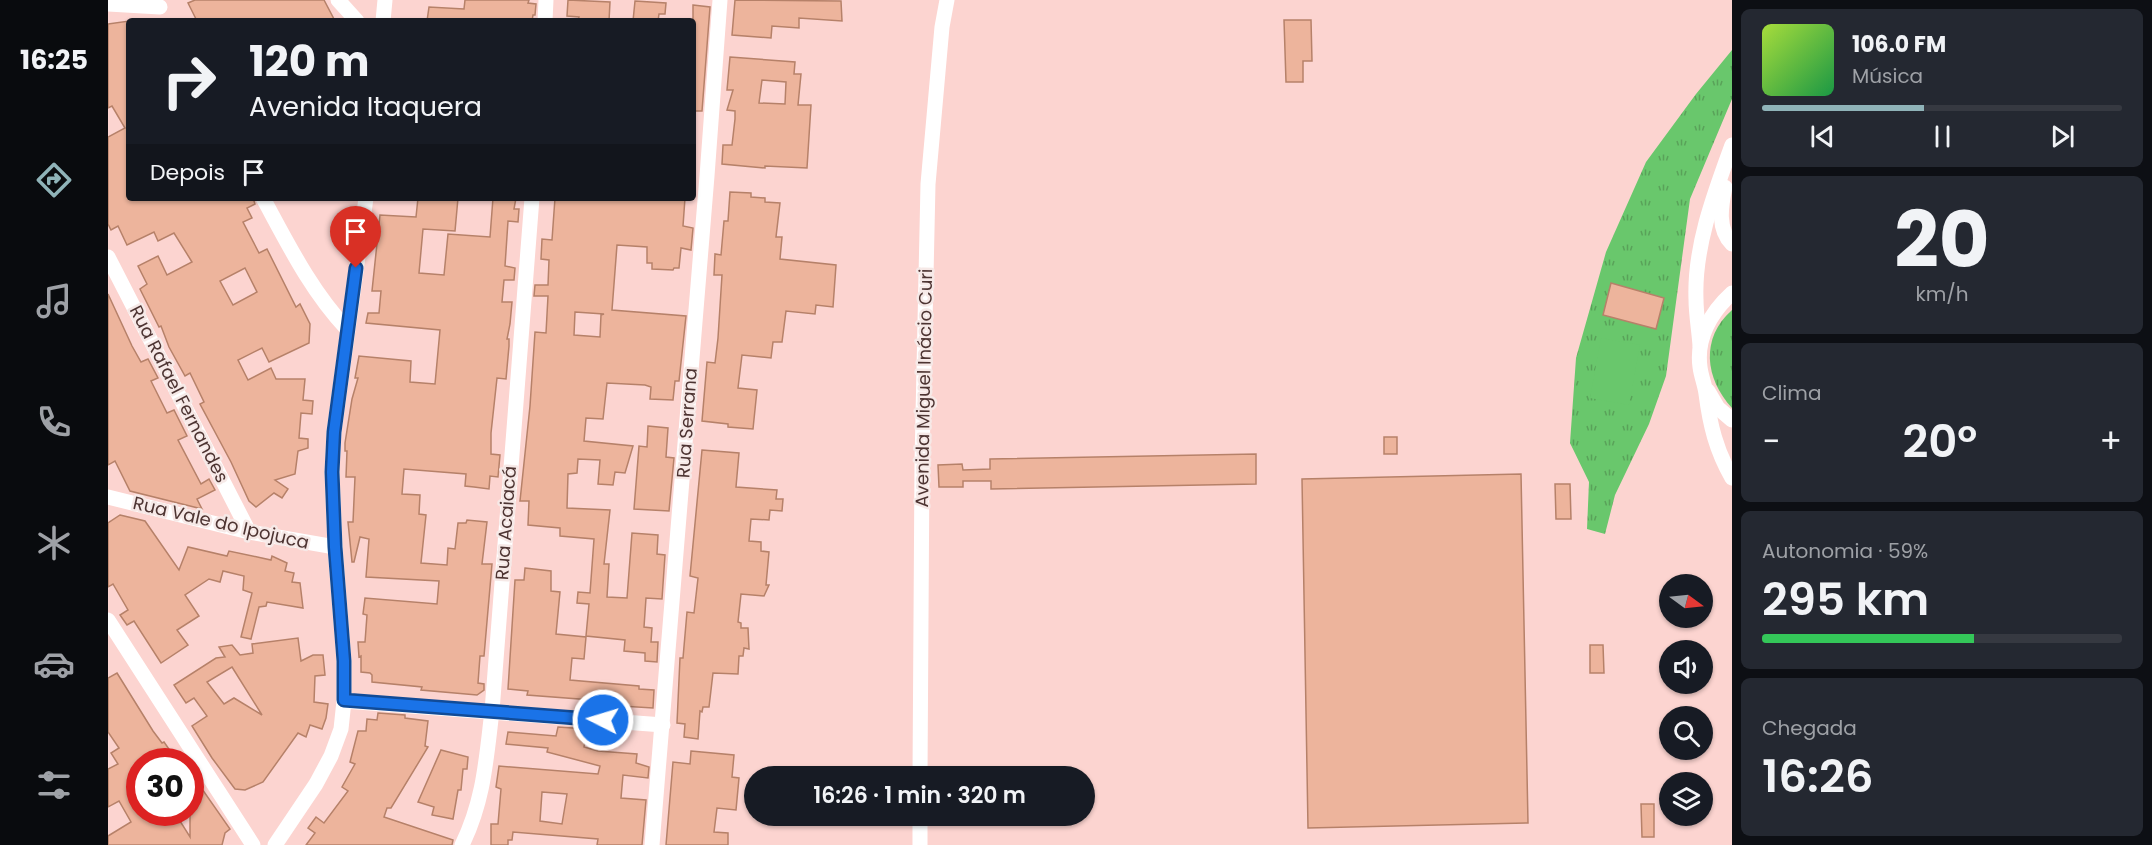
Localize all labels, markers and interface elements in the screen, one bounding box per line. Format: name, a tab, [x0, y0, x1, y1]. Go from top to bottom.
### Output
text: 106.0 FM	[1852, 29, 1946, 60]
text: 120 m	[249, 32, 370, 91]
text: 16:25	[20, 41, 88, 78]
icon: right	[150, 42, 228, 120]
text: Música	[1852, 62, 1923, 90]
text: Avenida Itaquera	[249, 88, 482, 125]
icon: previous	[1806, 120, 1839, 153]
icon: pause	[1926, 120, 1959, 153]
icon: next	[2046, 120, 2079, 153]
icon: arrive	[237, 156, 270, 189]
text: Depois	[150, 157, 225, 188]
icon: directions	[33, 159, 75, 201]
text: 20	[1894, 185, 1990, 294]
pin	[330, 206, 381, 268]
icon: arrive	[339, 215, 372, 248]
street label: Avenida Miguel Inácio Curi	[909, 268, 938, 508]
icon: music	[33, 280, 75, 322]
text: km/h	[1915, 280, 1969, 308]
street label: Rua Rafael Fernandes	[124, 301, 235, 487]
street label: Rua Serrana	[670, 367, 703, 479]
text: Clima	[1762, 379, 1821, 407]
icon: phone	[33, 401, 75, 443]
text: 20°	[1902, 410, 1977, 473]
text: −	[1762, 418, 1780, 465]
text: +	[2099, 418, 2122, 465]
street label: Rua Acaiacá	[489, 465, 522, 581]
street label: Rua Vale do Ipojuca	[131, 490, 312, 555]
icon: climate	[33, 522, 75, 564]
text: Autonomia · 59%	[1762, 537, 1928, 565]
text: 295 km	[1762, 568, 1929, 631]
north arrow	[1659, 574, 1713, 628]
map controls	[1659, 574, 1713, 826]
button: sound	[1659, 640, 1713, 694]
icon: car	[33, 643, 75, 685]
position arrow	[571, 688, 635, 752]
button: search	[1659, 706, 1713, 760]
text: Chegada	[1762, 714, 1857, 742]
text: 16:26	[1762, 745, 1874, 808]
speed limit sign: 30	[126, 748, 204, 826]
icon: filters	[33, 764, 75, 806]
button: layers	[1659, 772, 1713, 826]
text: 16:26 · 1 min · 320 m	[813, 780, 1026, 811]

